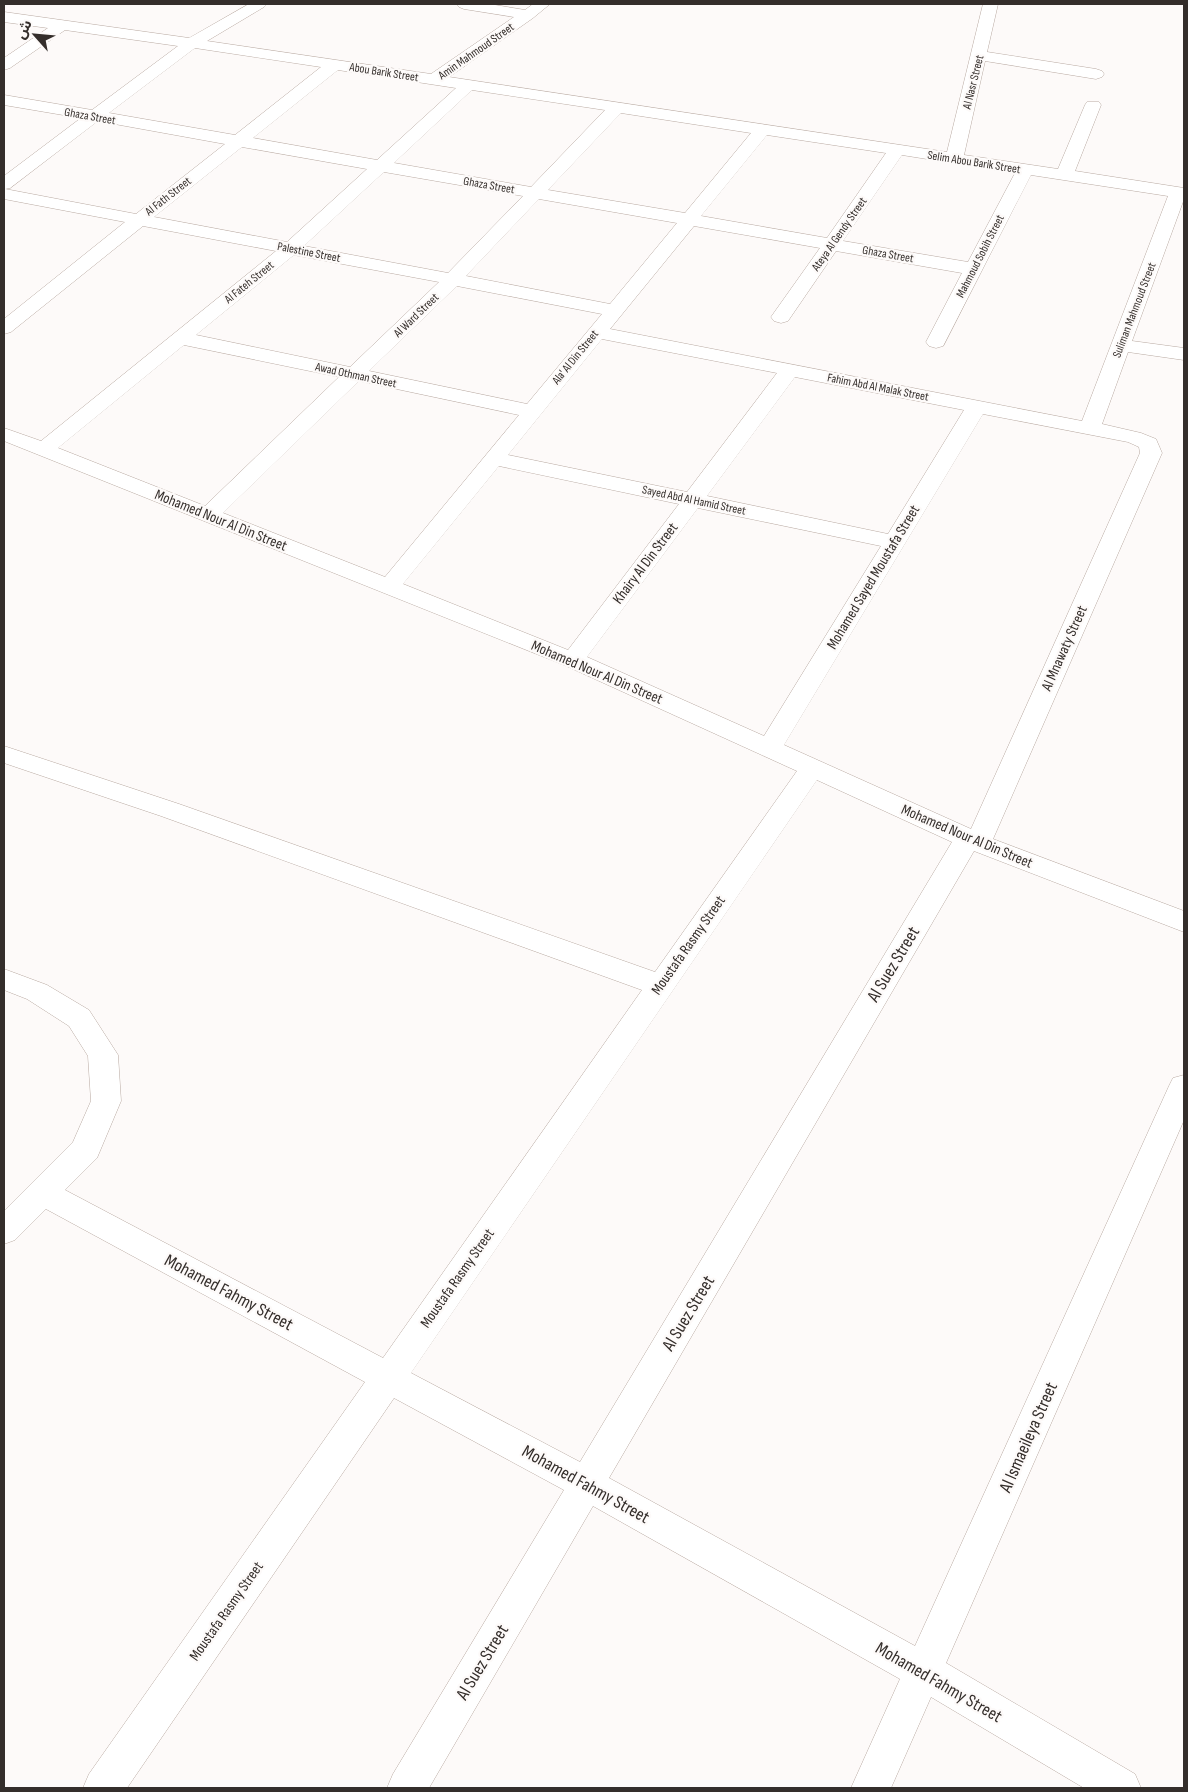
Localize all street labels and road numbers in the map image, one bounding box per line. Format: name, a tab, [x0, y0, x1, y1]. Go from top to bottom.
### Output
street label: Amin Mahmoud Street	[435, 20, 517, 84]
street label: Al Nasr Street	[959, 53, 988, 112]
street label: Abou Barik Street	[347, 59, 420, 85]
street label: Ghaza Street	[63, 105, 117, 128]
street label: Selim Abou Barik Street	[926, 148, 1022, 177]
street label: Al Fath Street	[141, 174, 195, 220]
street label: Ghaza Street	[462, 174, 516, 197]
street label: Ateya Al Gendy Street	[808, 194, 871, 275]
street label: Mahmoud Sobih Street	[953, 212, 1008, 300]
street label: Palestine Street	[276, 239, 342, 266]
street label: Ghaza Street	[861, 243, 915, 266]
street label: Al Fateh Street	[221, 258, 277, 307]
street label: Suliman Mahmoud Street	[1109, 260, 1160, 360]
street label: Al Ward Street	[390, 290, 442, 341]
street label: Ala' Al Din Street	[548, 327, 602, 388]
street label: Awad Othman Street	[313, 359, 398, 391]
street label: Fahim Abd Al Malak Street	[826, 370, 930, 405]
street label: Sayed Abd Al Hamid Street	[641, 482, 747, 519]
street label: Mohamed Nour Al Din Street	[152, 485, 290, 556]
street label: Mohamed Sayed Moustafa Street	[823, 501, 924, 653]
street label: Khairy Al Din Street	[609, 519, 682, 608]
street label: Al Mnawaty Street	[1037, 602, 1092, 695]
street label: Mohamed Nour Al Din Street	[528, 636, 666, 709]
street label: Mohamed Nour Al Din Street	[898, 800, 1036, 873]
street label: Moustafa Rasmy Street	[647, 892, 730, 999]
street label: Al Suez Street	[862, 922, 924, 1006]
street label: Moustafa Rasmy Street	[416, 1225, 499, 1332]
street label: Mohamed Fahmy Street	[161, 1250, 297, 1335]
street label: Al Suez Street	[657, 1271, 719, 1355]
street label: Al Ismaeileya Street	[994, 1378, 1062, 1496]
street label: Mohamed Fahmy Street	[518, 1441, 654, 1528]
street label: Moustafa Rasmy Street	[185, 1558, 268, 1665]
street label: Al Suez Street	[451, 1620, 513, 1704]
street label: Mohamed Fahmy Street	[872, 1638, 1006, 1727]

